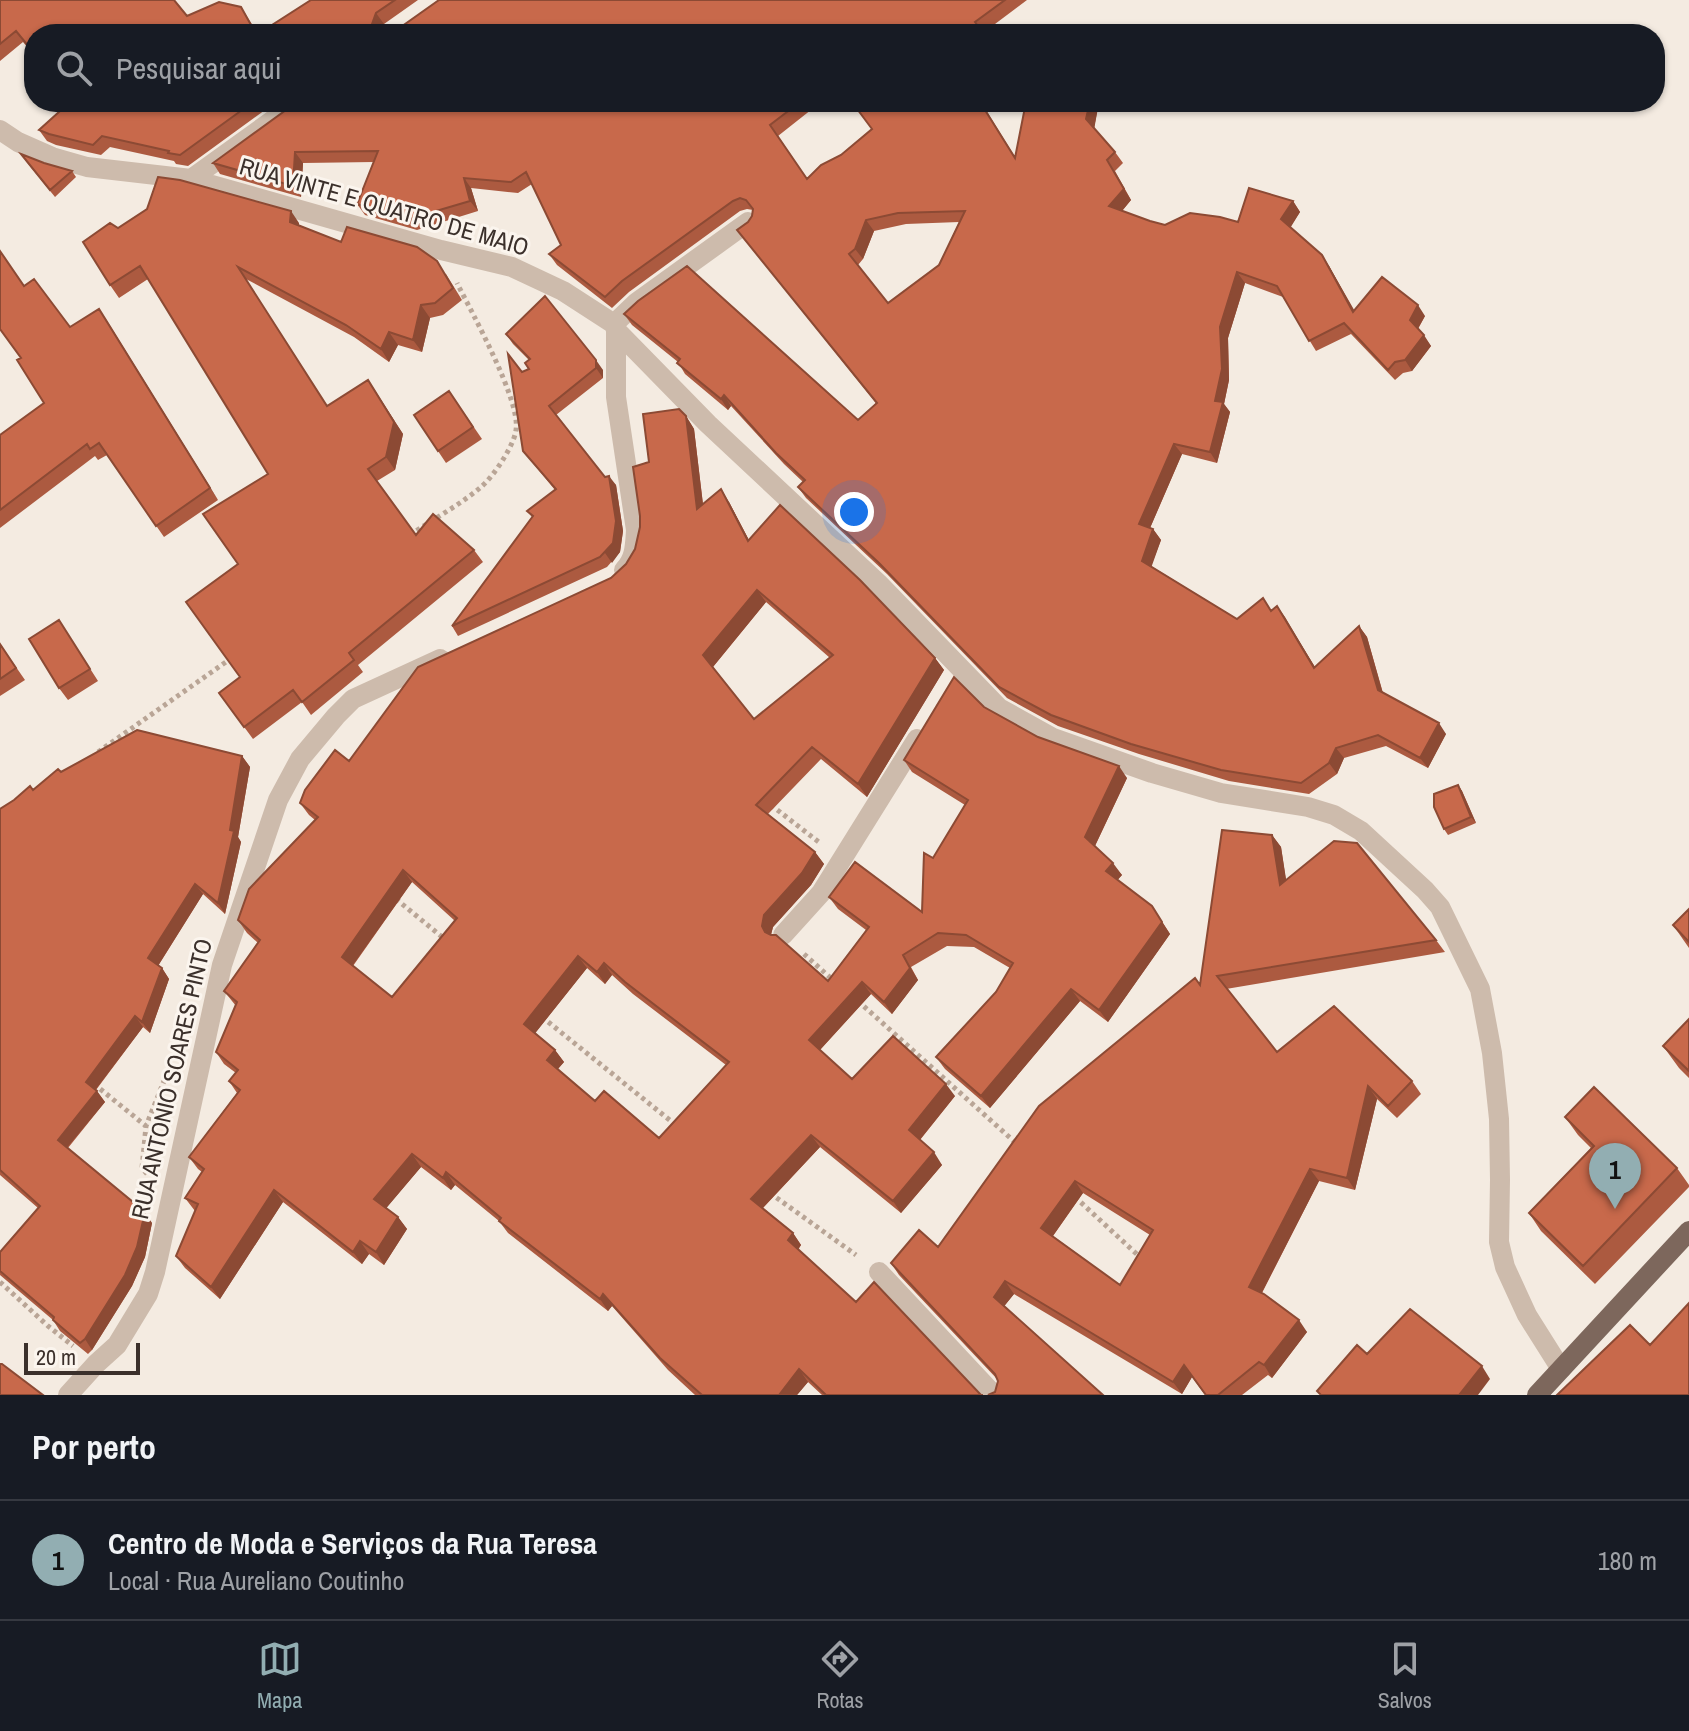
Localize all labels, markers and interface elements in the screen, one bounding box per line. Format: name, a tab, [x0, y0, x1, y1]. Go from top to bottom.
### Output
search box	[24, 24, 1665, 112]
icon: search	[52, 46, 96, 90]
text: Pesquisar aqui	[116, 48, 281, 88]
street label: RUA VINTE E QUATRO DE MAIO	[236, 149, 533, 263]
your location	[834, 492, 874, 532]
street label: RUA ANTONIO SOARES PINTO	[123, 935, 219, 1222]
pin: 1	[1589, 1143, 1641, 1209]
scale bar	[24, 1339, 140, 1375]
text: 20 m	[36, 1342, 76, 1372]
text: Por perto	[32, 1424, 156, 1470]
text: Centro de Moda e Serviços da Rua Teresa	[108, 1523, 597, 1563]
text: 1	[52, 1543, 64, 1578]
text: 180 m	[1598, 1543, 1657, 1578]
text: Local · Rua Aureliano Coutinho	[108, 1563, 404, 1598]
tab: Mapa	[257, 1637, 302, 1715]
tab: Rotas	[816, 1637, 864, 1715]
tab: Salvos	[1378, 1637, 1432, 1715]

